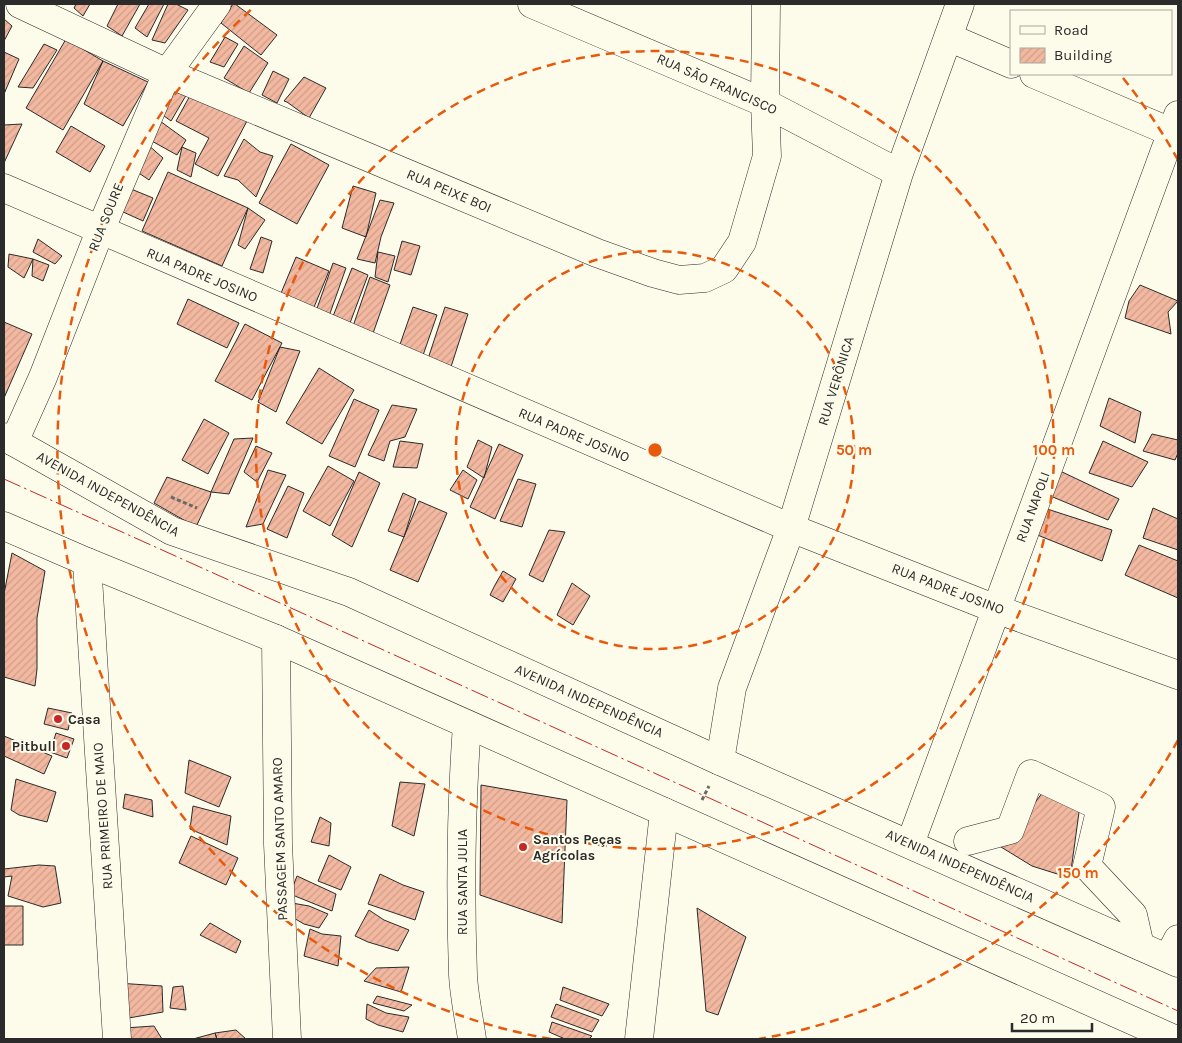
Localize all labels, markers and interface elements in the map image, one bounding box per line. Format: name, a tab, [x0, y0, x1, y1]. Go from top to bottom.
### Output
legend	[1010, 10, 1172, 75]
text: Road	[1054, 21, 1089, 39]
text: Building	[1054, 46, 1112, 64]
street label: RUA SÃO FRANCISCO	[654, 50, 780, 118]
street label: RUA PEIXE BOI	[404, 166, 494, 216]
street label: RUA SOURE	[85, 180, 127, 254]
street label: RUA PADRE JOSINO	[144, 244, 260, 306]
street label: RUA VERÔNICA	[814, 334, 858, 428]
street label: RUA PADRE JOSINO	[516, 404, 632, 466]
centre of rings	[646, 441, 664, 459]
text: 50 m	[836, 441, 872, 459]
text: 100 m	[1033, 441, 1075, 459]
street label: AVENIDA INDEPENDÊNCIA	[34, 448, 182, 540]
street label: RUA NAPOLI	[1012, 469, 1054, 545]
street label: RUA PADRE JOSINO	[889, 560, 1007, 618]
street label: AVENIDA INDEPENDÊNCIA	[512, 661, 666, 741]
place label: Casa	[68, 711, 101, 728]
marker: Casa	[52, 713, 64, 725]
place label: Pitbull	[12, 738, 56, 755]
marker: Pitbull	[60, 740, 72, 752]
street label: RUA PRIMEIRO DE MAIO	[89, 742, 117, 890]
street label: PASSAGEM SANTO AMARO	[269, 757, 291, 921]
street label: AVENIDA INDEPENDÊNCIA	[883, 826, 1037, 906]
street label: RUA SANTA JULIA	[454, 829, 471, 935]
place label: Santos Peças Agrícolas	[533, 831, 622, 864]
marker: Santos Peças Agrícolas	[517, 841, 529, 853]
text: 150 m	[1057, 864, 1099, 882]
scale bar	[1012, 1000, 1092, 1032]
text: 20 m	[1020, 1009, 1055, 1027]

